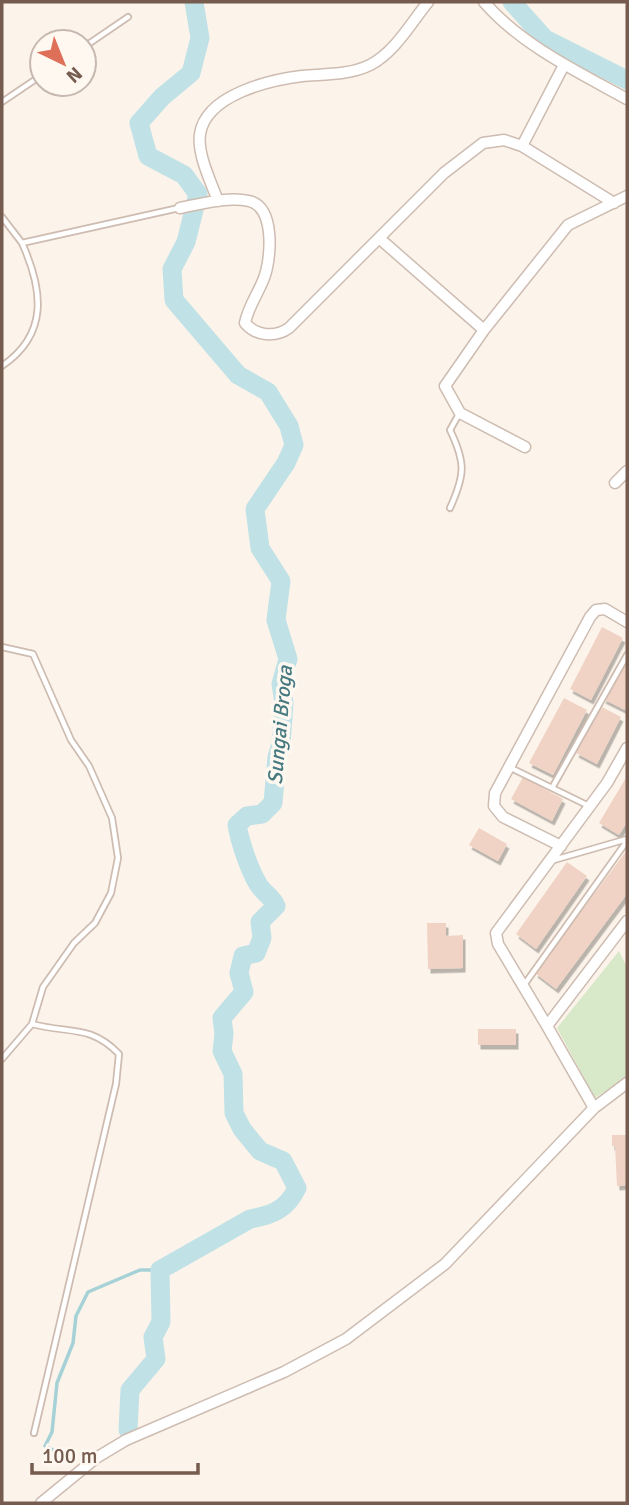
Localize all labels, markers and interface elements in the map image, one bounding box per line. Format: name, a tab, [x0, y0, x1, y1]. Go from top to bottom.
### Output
north arrow	[28, 28, 98, 98]
text: N	[61, 61, 87, 88]
water label: Sungai Broga	[262, 663, 298, 785]
scale bar	[32, 1432, 198, 1476]
text: 100 m	[42, 1443, 97, 1469]

